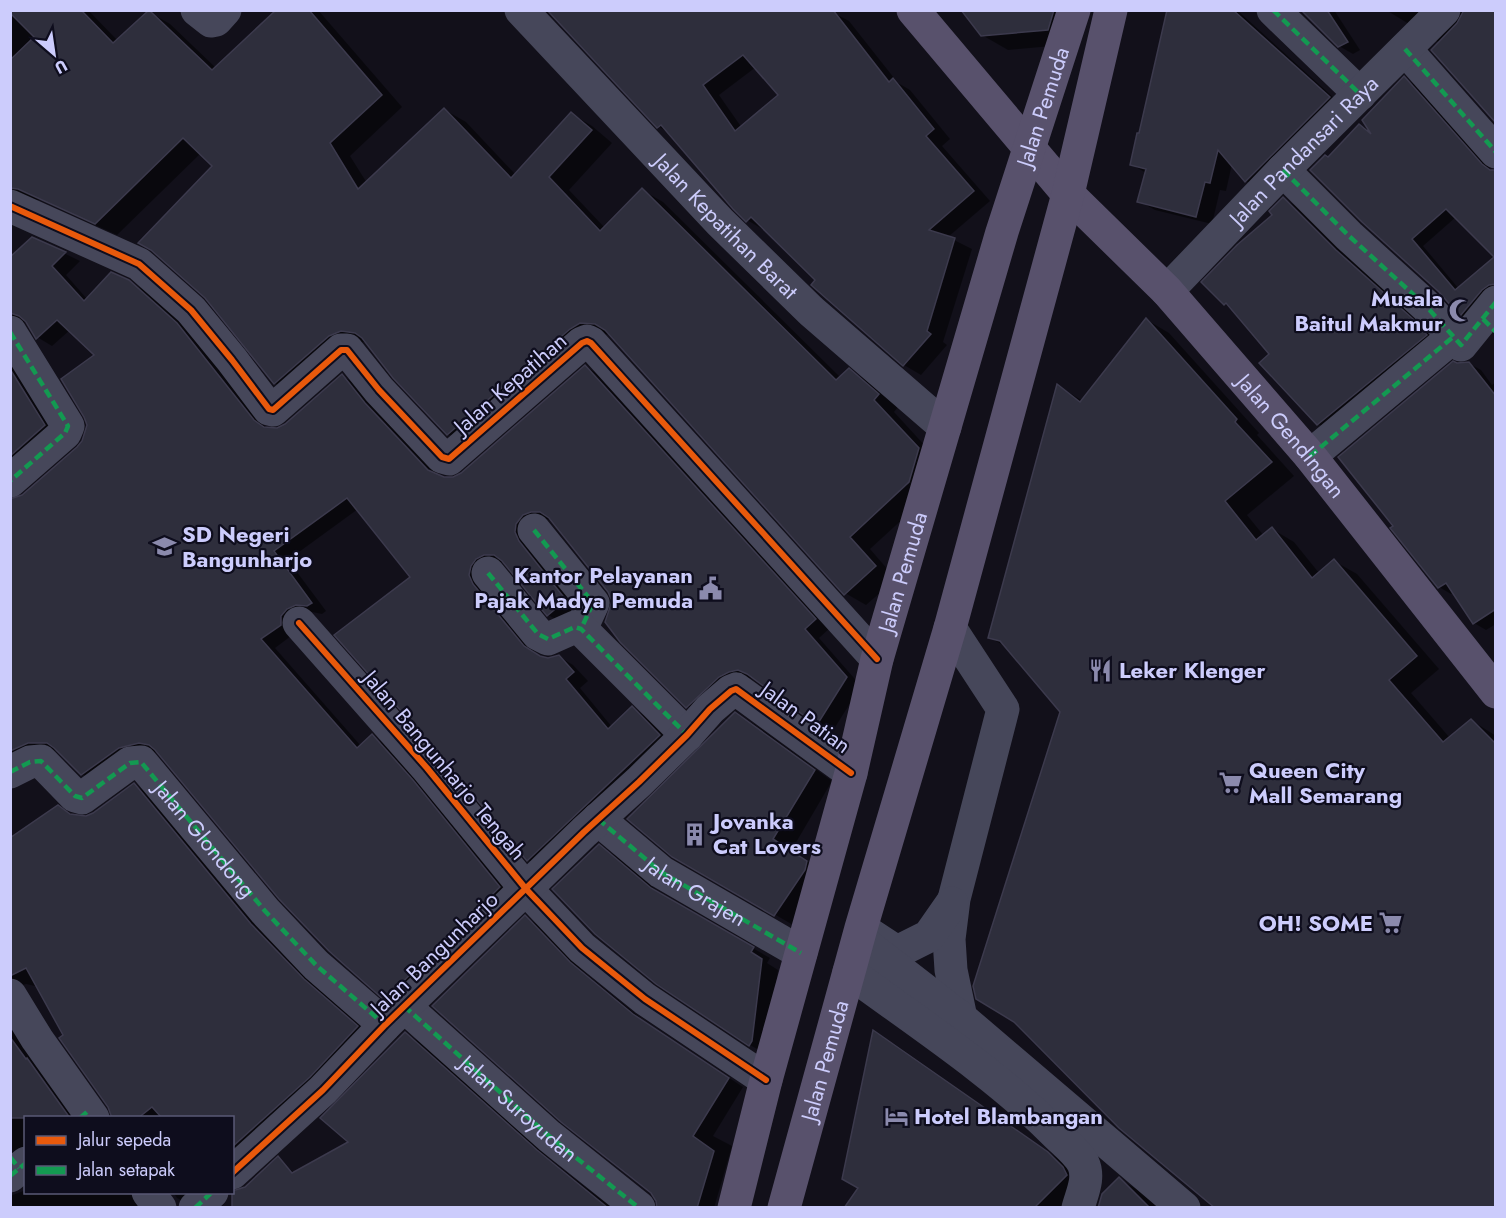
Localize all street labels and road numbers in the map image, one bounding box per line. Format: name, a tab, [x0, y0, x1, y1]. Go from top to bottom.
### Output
street label: Jalan Pemuda	[1007, 43, 1077, 174]
street label: Jalan Pandansari Raya	[1220, 68, 1385, 235]
street label: Jalan Kepatihan Barat	[645, 144, 806, 307]
street label: Jalan Kepatihan	[444, 325, 574, 443]
street label: Jalan Gendingan	[1227, 364, 1353, 505]
street label: Jalan Pemuda	[869, 508, 935, 639]
street label: Jalan Bangunharjo Tengah	[354, 661, 534, 867]
street label: Jalan Patian	[752, 672, 858, 761]
street label: Jalan Glondong	[145, 771, 263, 905]
street label: Jalan Grajen	[635, 847, 752, 934]
street label: Jalan Bangunharjo	[361, 884, 505, 1025]
street label: Jalan Pemuda	[792, 996, 856, 1128]
street label: Jalan Suroyudan	[451, 1045, 585, 1169]

